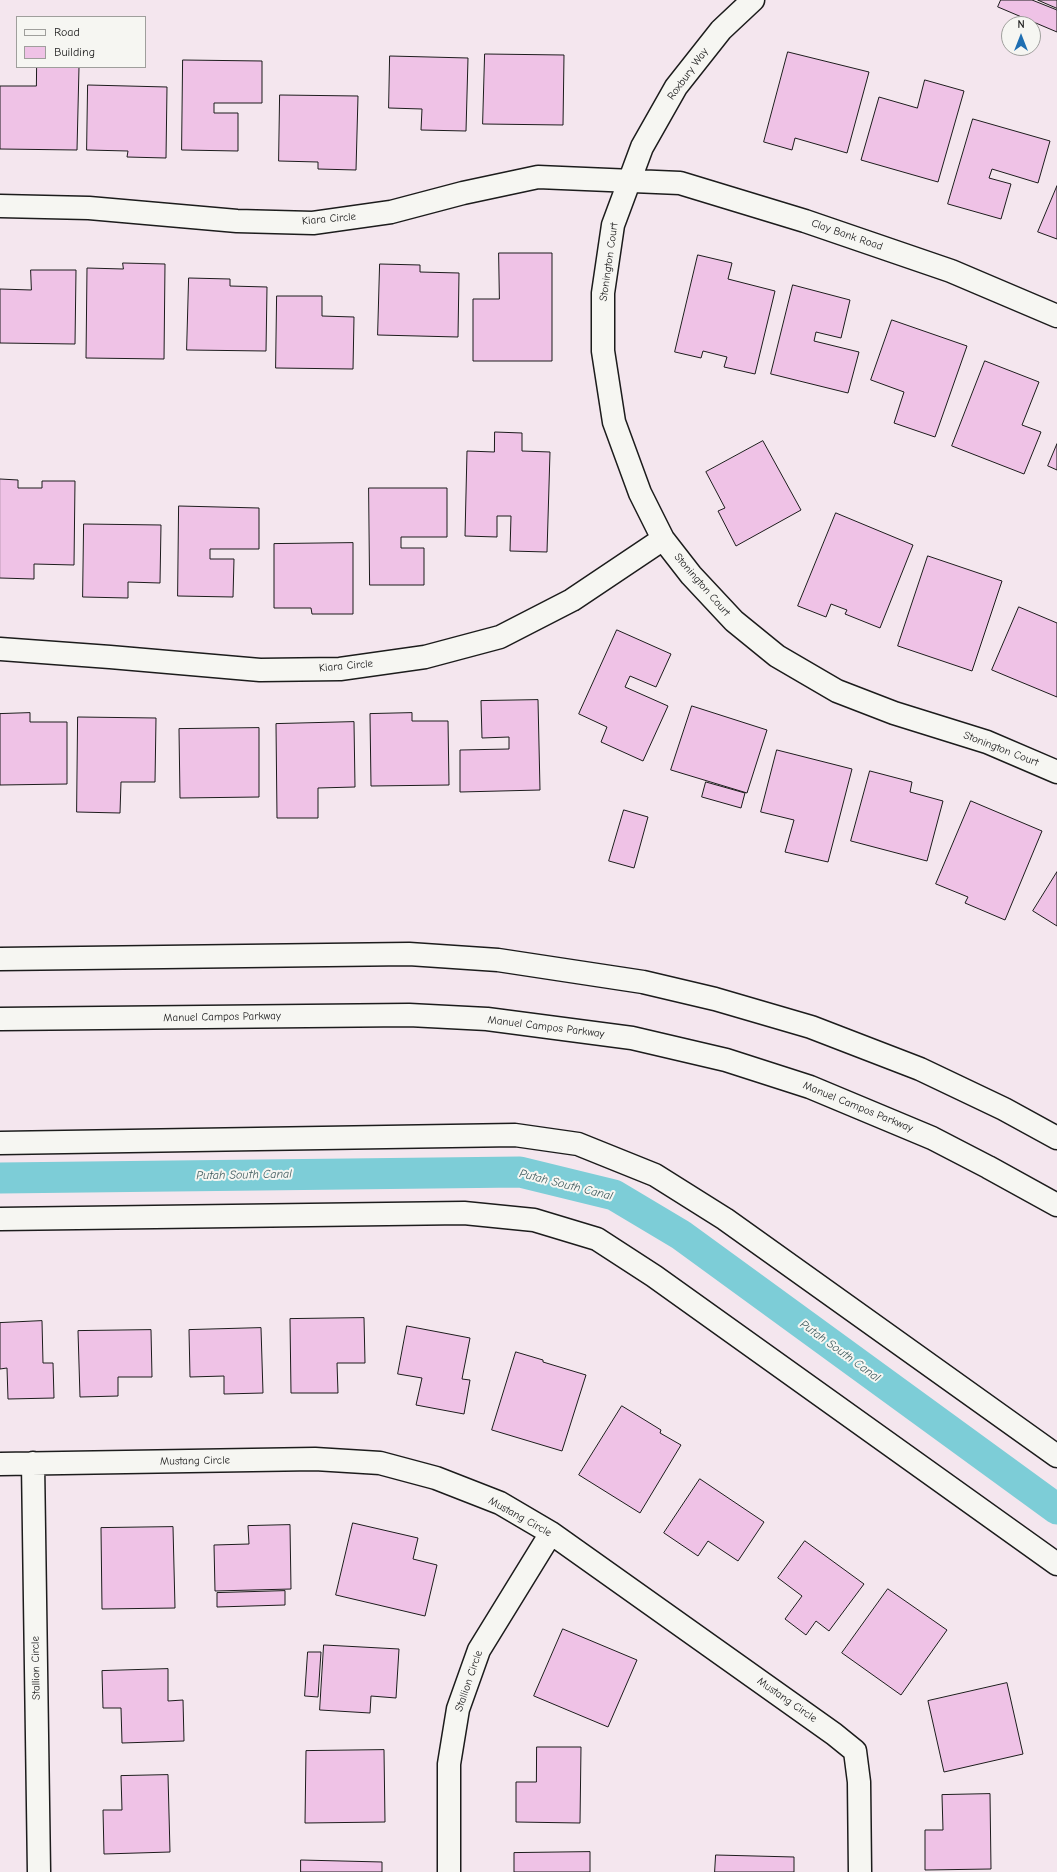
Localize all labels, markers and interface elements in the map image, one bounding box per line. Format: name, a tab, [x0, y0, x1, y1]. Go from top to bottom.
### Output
legend	[16, 16, 146, 68]
north arrow	[1001, 16, 1041, 56]
text: N	[1017, 18, 1025, 31]
text: Road	[54, 25, 80, 39]
text: Building	[54, 45, 95, 59]
street label: Roxbury Way	[665, 45, 711, 103]
street label: Kiara Circle	[301, 210, 357, 228]
street label: Clay Bank Road	[810, 217, 884, 253]
street label: Stonington Court	[597, 222, 621, 302]
street label: Stonington Court	[671, 551, 733, 619]
street label: Kiara Circle	[318, 657, 374, 675]
street label: Stonington Court	[962, 729, 1040, 769]
street label: Manuel Campos Parkway	[163, 1009, 281, 1025]
street label: Manuel Campos Parkway	[487, 1013, 605, 1041]
street label: Manuel Campos Parkway	[801, 1079, 915, 1135]
water label: Putah South Canal	[518, 1166, 614, 1204]
water label: Putah South Canal	[196, 1167, 292, 1183]
water label: Putah South Canal	[797, 1317, 883, 1385]
street label: Mustang Circle	[160, 1454, 230, 1468]
street label: Mustang Circle	[486, 1494, 554, 1540]
street label: Stallion Circle	[29, 1636, 43, 1700]
street label: Stallion Circle	[452, 1649, 486, 1713]
street label: Mustang Circle	[755, 1675, 819, 1725]

